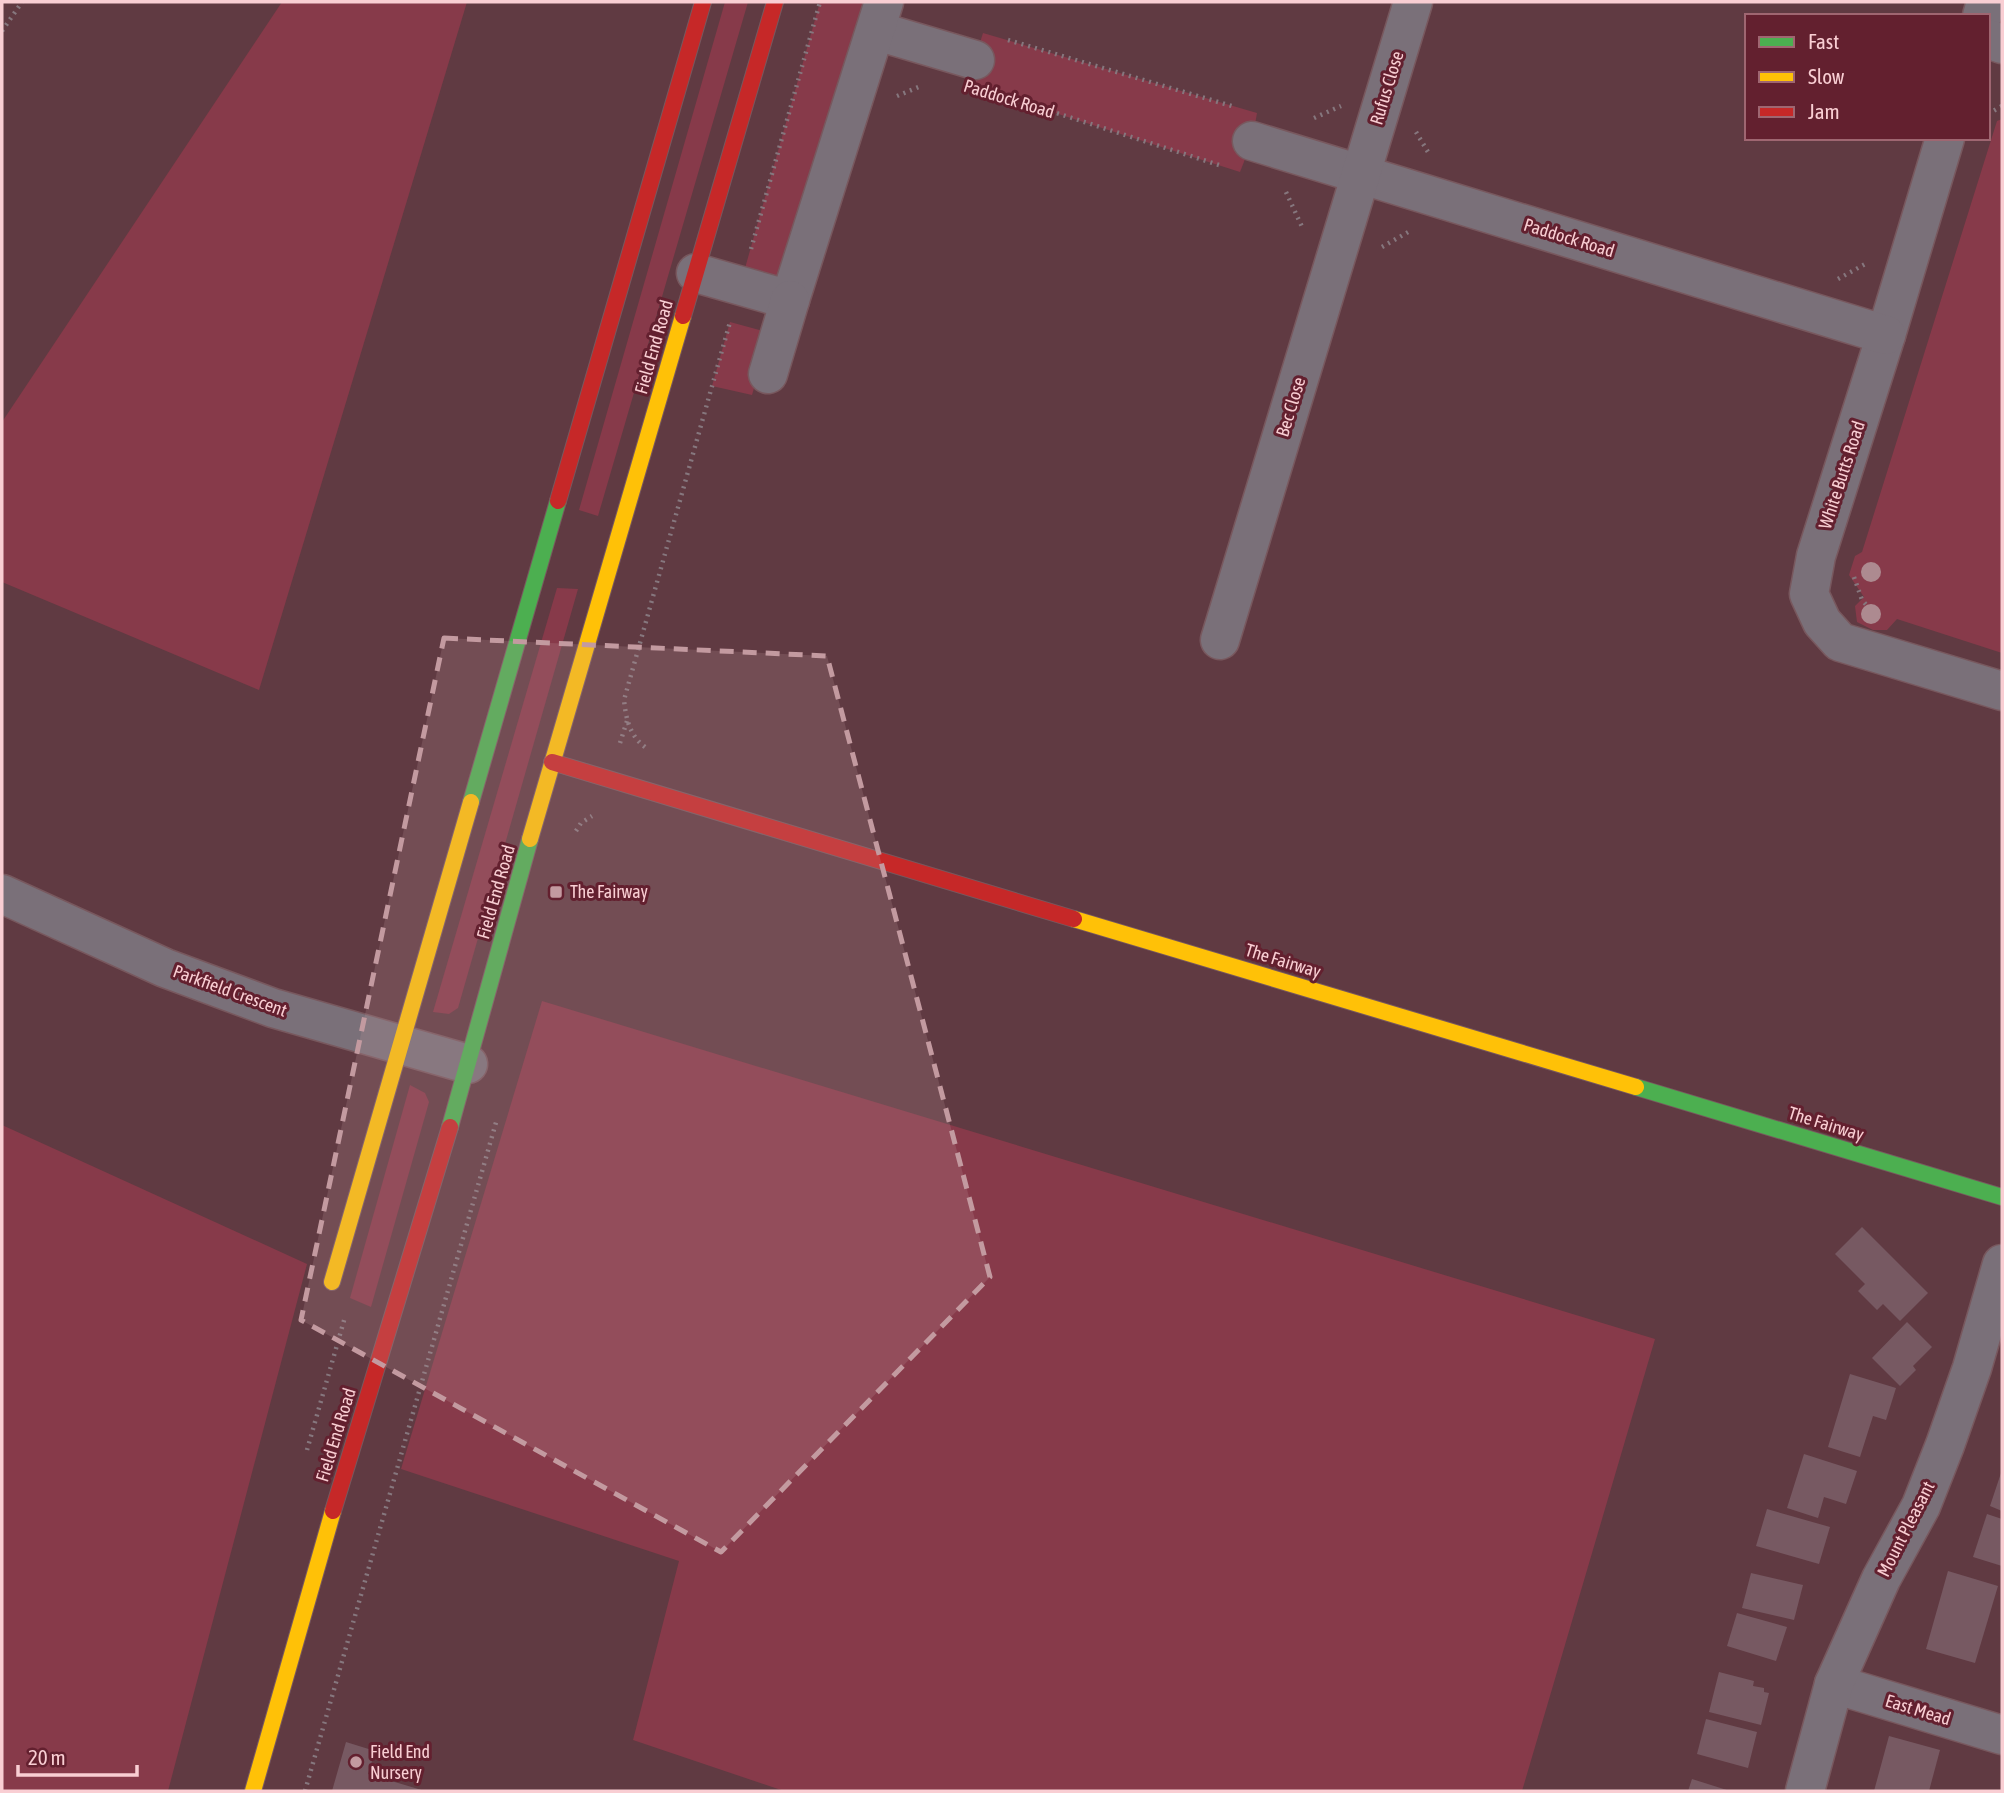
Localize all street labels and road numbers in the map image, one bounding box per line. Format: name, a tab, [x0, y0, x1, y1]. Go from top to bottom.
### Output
street label: Rufus Close	[1365, 49, 1408, 127]
street label: Paddock Road	[961, 75, 1057, 122]
street label: Paddock Road	[1521, 214, 1617, 261]
street label: Field End Road	[630, 297, 677, 396]
street label: Bec Close	[1272, 374, 1310, 439]
street label: White Butts Road	[1814, 418, 1869, 532]
street label: Field End Road	[472, 842, 519, 941]
street label: The Fairway	[1243, 939, 1324, 982]
street label: Parkfield Crescent	[170, 960, 290, 1021]
street label: The Fairway	[1786, 1102, 1867, 1145]
street label: Field End Road	[311, 1385, 360, 1484]
street label: Mount Pleasant	[1873, 1478, 1939, 1580]
street label: East Mead	[1883, 1690, 1953, 1729]

